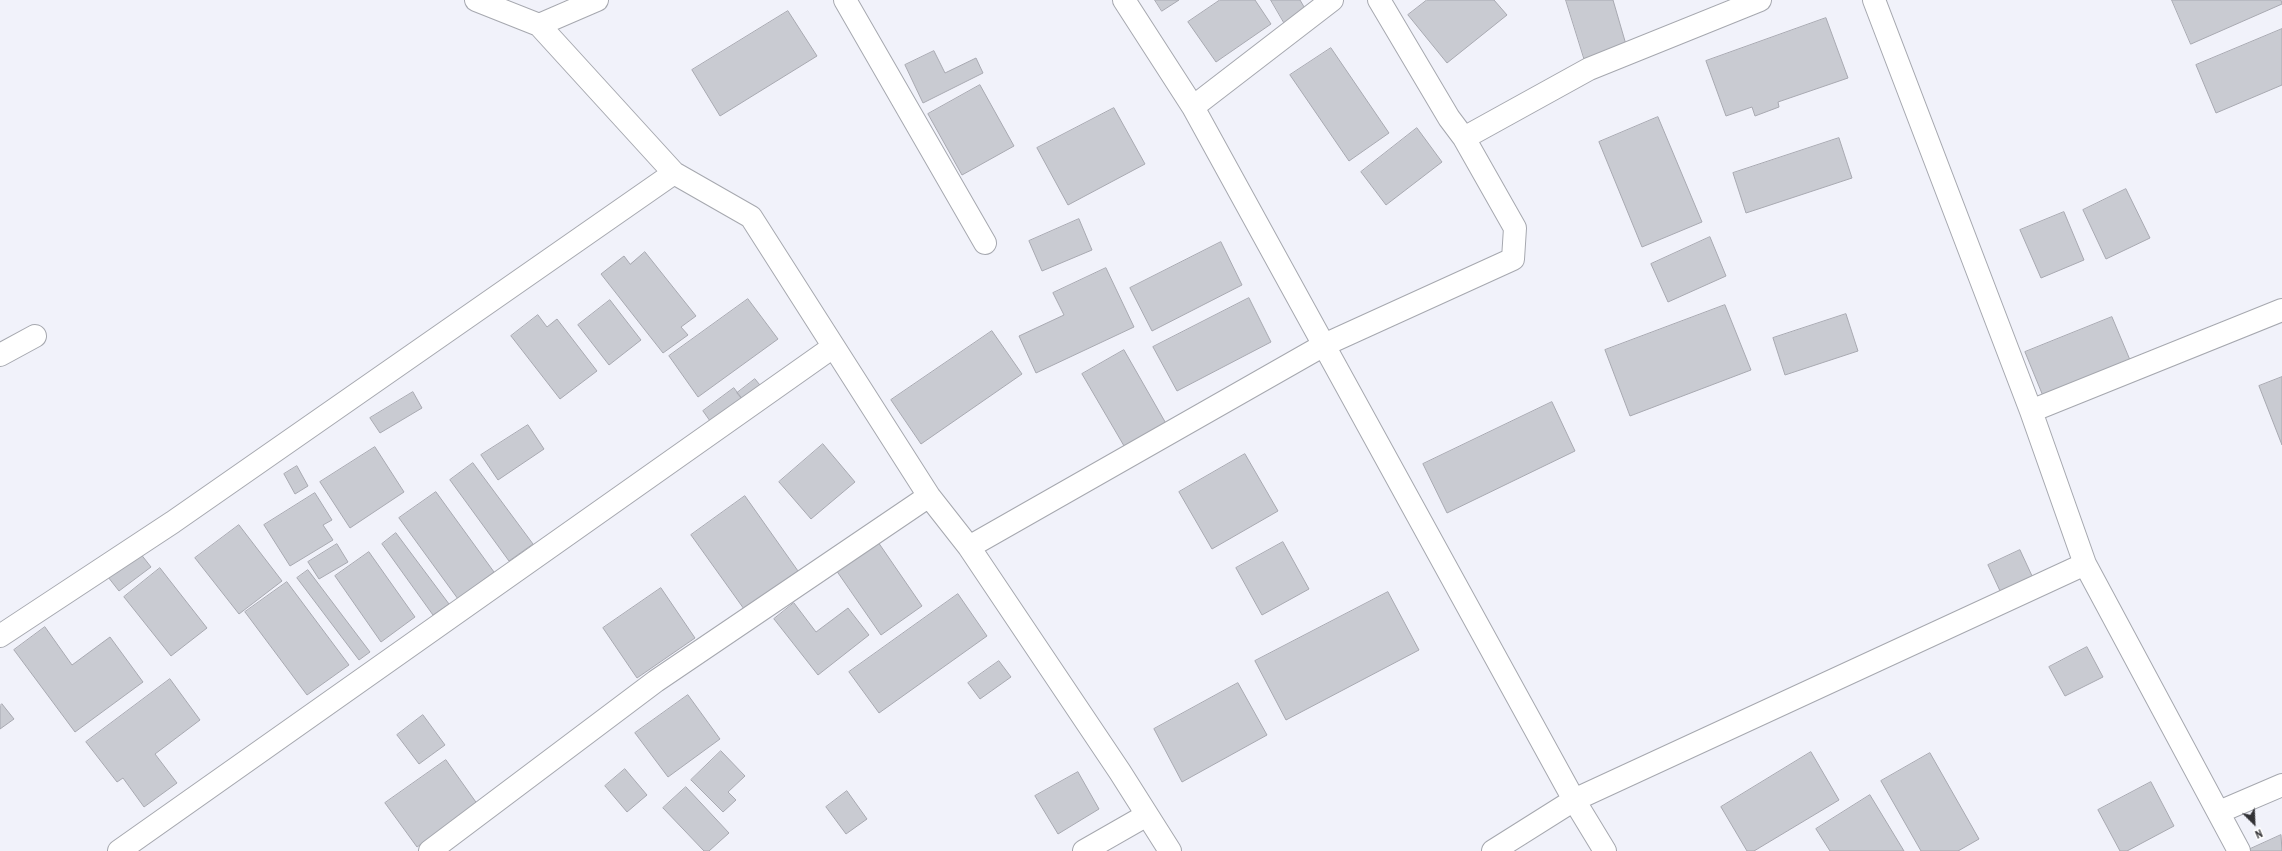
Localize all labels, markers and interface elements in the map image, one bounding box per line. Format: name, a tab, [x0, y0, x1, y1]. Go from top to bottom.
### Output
north arrow	[2234, 803, 2274, 843]
text: N	[2253, 826, 2265, 842]

